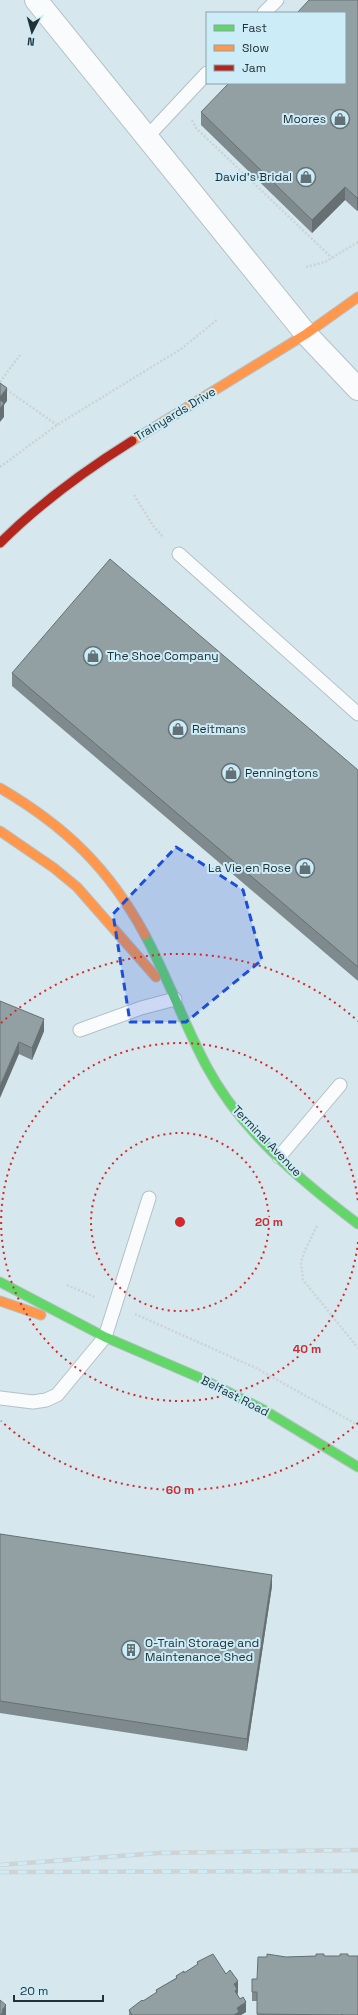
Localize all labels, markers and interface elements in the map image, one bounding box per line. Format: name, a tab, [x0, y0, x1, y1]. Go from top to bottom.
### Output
north arrow	[12, 12, 52, 52]
legend	[206, 12, 346, 84]
text: Fast	[242, 20, 267, 36]
text: N	[27, 35, 35, 49]
text: Slow	[242, 40, 269, 56]
text: Jam	[242, 60, 266, 76]
shop icon: Moores	[329, 108, 351, 130]
place label: Moores	[283, 111, 326, 127]
shop icon: David's Bridal	[295, 166, 317, 188]
place label: David's Bridal	[215, 169, 292, 185]
street label: Trainyards Drive	[131, 383, 219, 445]
shop icon: The Shoe Company	[82, 645, 104, 667]
place label: The Shoe Company	[107, 648, 219, 664]
shop icon: Reitmans	[167, 718, 189, 740]
place label: Reitmans	[192, 721, 246, 737]
shop icon: Penningtons	[220, 762, 242, 784]
place label: Penningtons	[245, 765, 318, 781]
shop icon: La Vie en Rose	[294, 857, 316, 879]
place label: La Vie en Rose	[208, 860, 291, 876]
street label: Terminal Avenue	[229, 1102, 305, 1180]
text: 20 m	[255, 1214, 283, 1230]
centre of rings	[173, 1215, 187, 1229]
text: 40 m	[293, 1341, 321, 1357]
street label: Belfast Road	[198, 1372, 272, 1420]
text: 60 m	[166, 1482, 194, 1498]
place label: O-Train Storage and Maintenance Shed	[145, 1635, 259, 1665]
building icon: O-Train Storage and Maintenance Shed	[120, 1639, 142, 1661]
scale bar	[14, 1977, 103, 2003]
text: 20 m	[20, 1983, 48, 1999]

